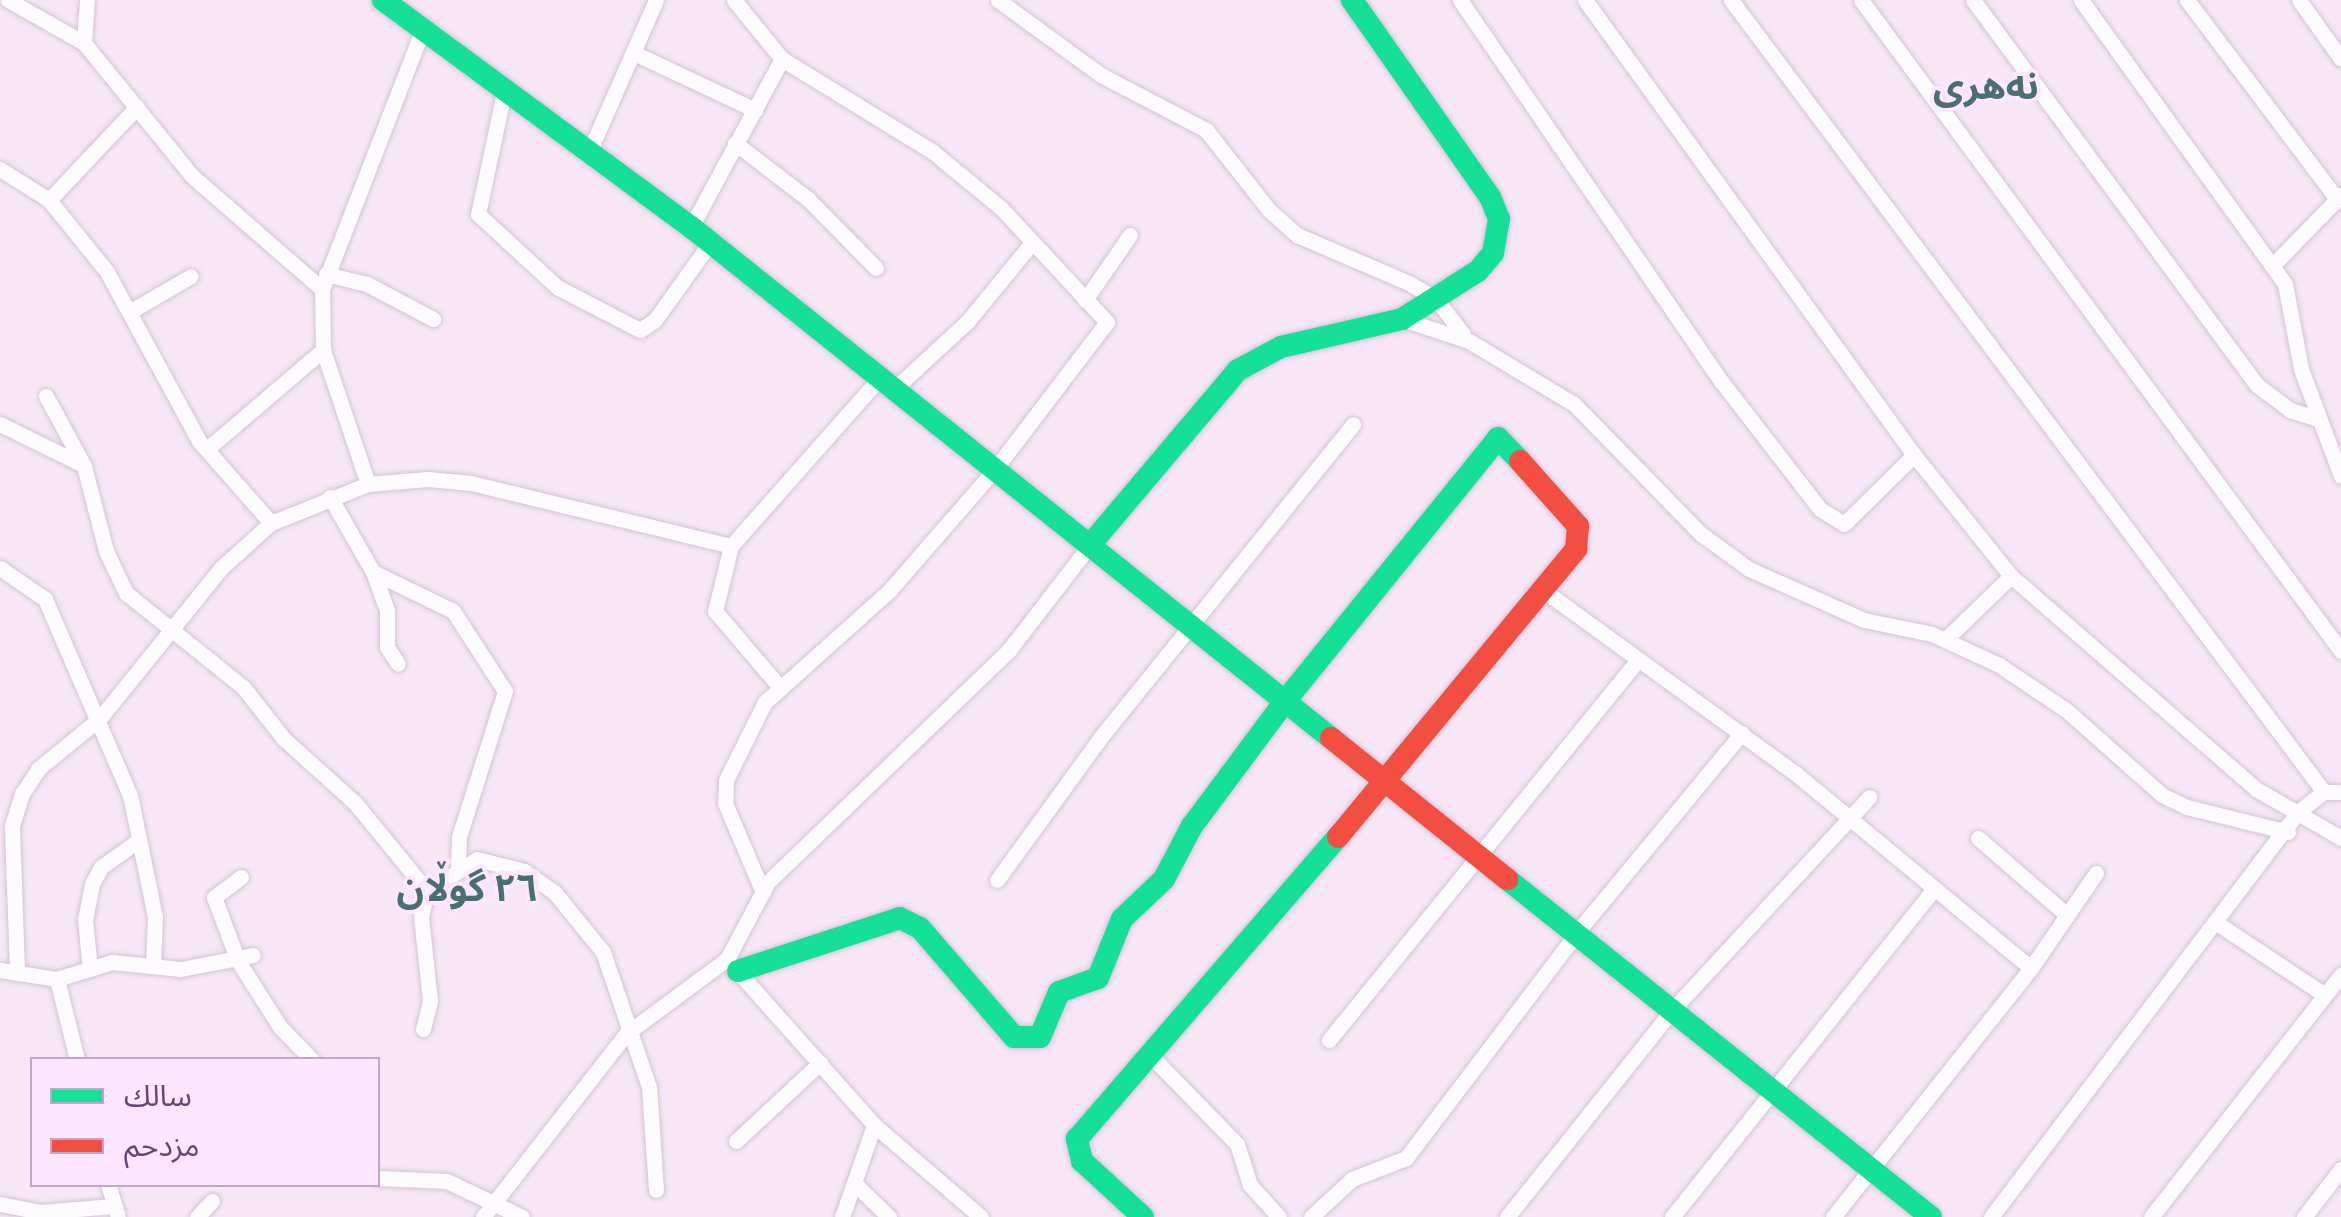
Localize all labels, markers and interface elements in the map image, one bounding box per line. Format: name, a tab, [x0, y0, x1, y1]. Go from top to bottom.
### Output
district label: نەھری	[1933, 62, 2039, 108]
district label: ٢٦ گوڵان	[396, 864, 538, 910]
legend	[30, 1057, 380, 1187]
text: سالك	[124, 1076, 192, 1112]
text: مزدحم	[124, 1126, 200, 1162]

